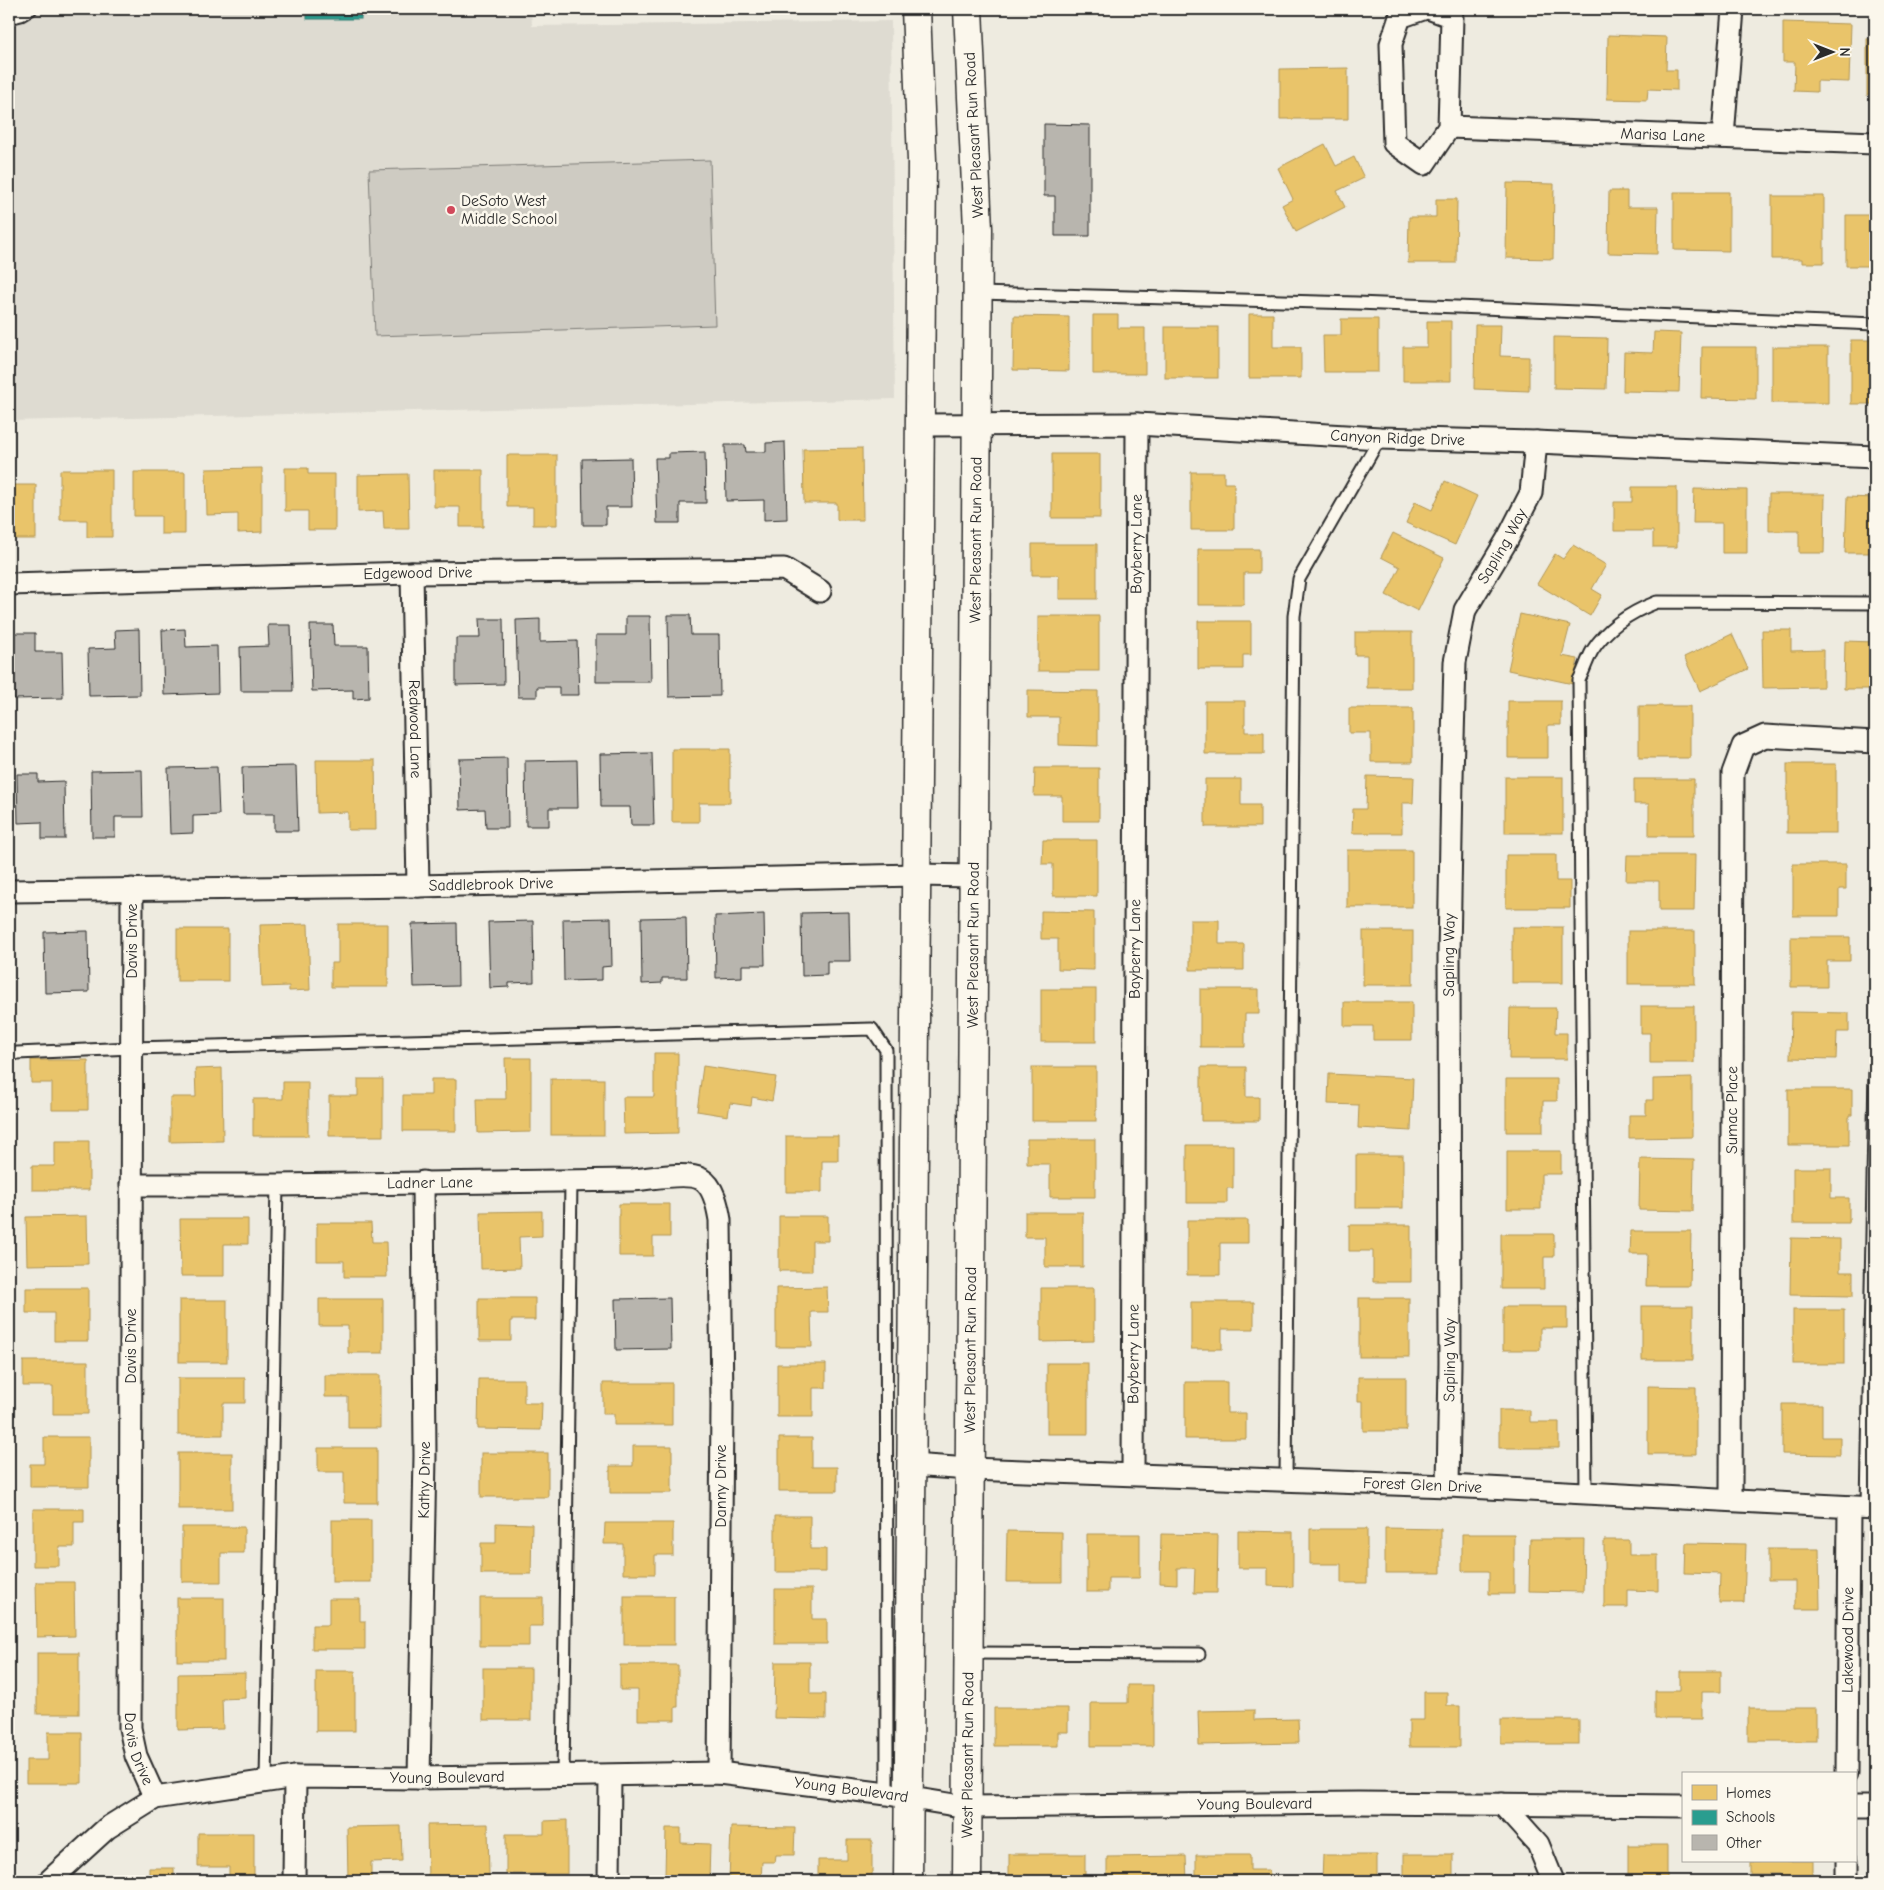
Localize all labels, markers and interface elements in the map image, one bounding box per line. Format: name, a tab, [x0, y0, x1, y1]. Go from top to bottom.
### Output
north arrow	[1806, 28, 1856, 78]
text: N	[1836, 47, 1853, 57]
street label: West Pleasant Run Road	[961, 52, 987, 218]
street label: Marisa Lane	[1620, 124, 1706, 146]
place label: DeSoto West Middle School	[461, 192, 557, 228]
marker: DeSoto West Middle School	[445, 204, 457, 216]
street label: Canyon Ridge Drive	[1330, 426, 1465, 449]
street label: West Pleasant Run Road	[966, 457, 985, 623]
street label: Bayberry Lane	[1127, 494, 1146, 594]
street label: Sapling Way	[1474, 505, 1531, 587]
street label: Edgewood Drive	[363, 563, 473, 583]
street label: Redwood Lane	[405, 679, 425, 779]
street label: West Pleasant Run Road	[964, 862, 983, 1028]
street label: Saddlebrook Drive	[428, 874, 554, 895]
street label: Bayberry Lane	[1126, 899, 1144, 999]
street label: Davis Drive	[123, 903, 141, 979]
street label: Sapling Way	[1440, 912, 1459, 997]
street label: Sumac Place	[1723, 1066, 1741, 1154]
street label: Ladner Lane	[387, 1173, 473, 1192]
street label: West Pleasant Run Road	[961, 1267, 980, 1433]
street label: Bayberry Lane	[1124, 1304, 1143, 1404]
street label: Davis Drive	[122, 1308, 140, 1384]
street label: Sapling Way	[1440, 1317, 1459, 1402]
street label: Kathy Drive	[415, 1441, 434, 1519]
street label: Danny Drive	[712, 1445, 730, 1527]
street label: Forest Glen Drive	[1363, 1474, 1483, 1497]
street label: Lakewood Drive	[1839, 1587, 1857, 1693]
street label: West Pleasant Run Road	[958, 1672, 977, 1838]
street label: Davis Drive	[121, 1712, 157, 1788]
street label: Young Boulevard	[390, 1768, 505, 1787]
legend	[1682, 1772, 1856, 1862]
street label: Young Boulevard	[793, 1773, 910, 1806]
text: Homes	[1726, 1784, 1771, 1802]
street label: Young Boulevard	[1197, 1794, 1312, 1814]
text: Schools	[1726, 1808, 1775, 1826]
text: Other	[1726, 1834, 1761, 1852]

